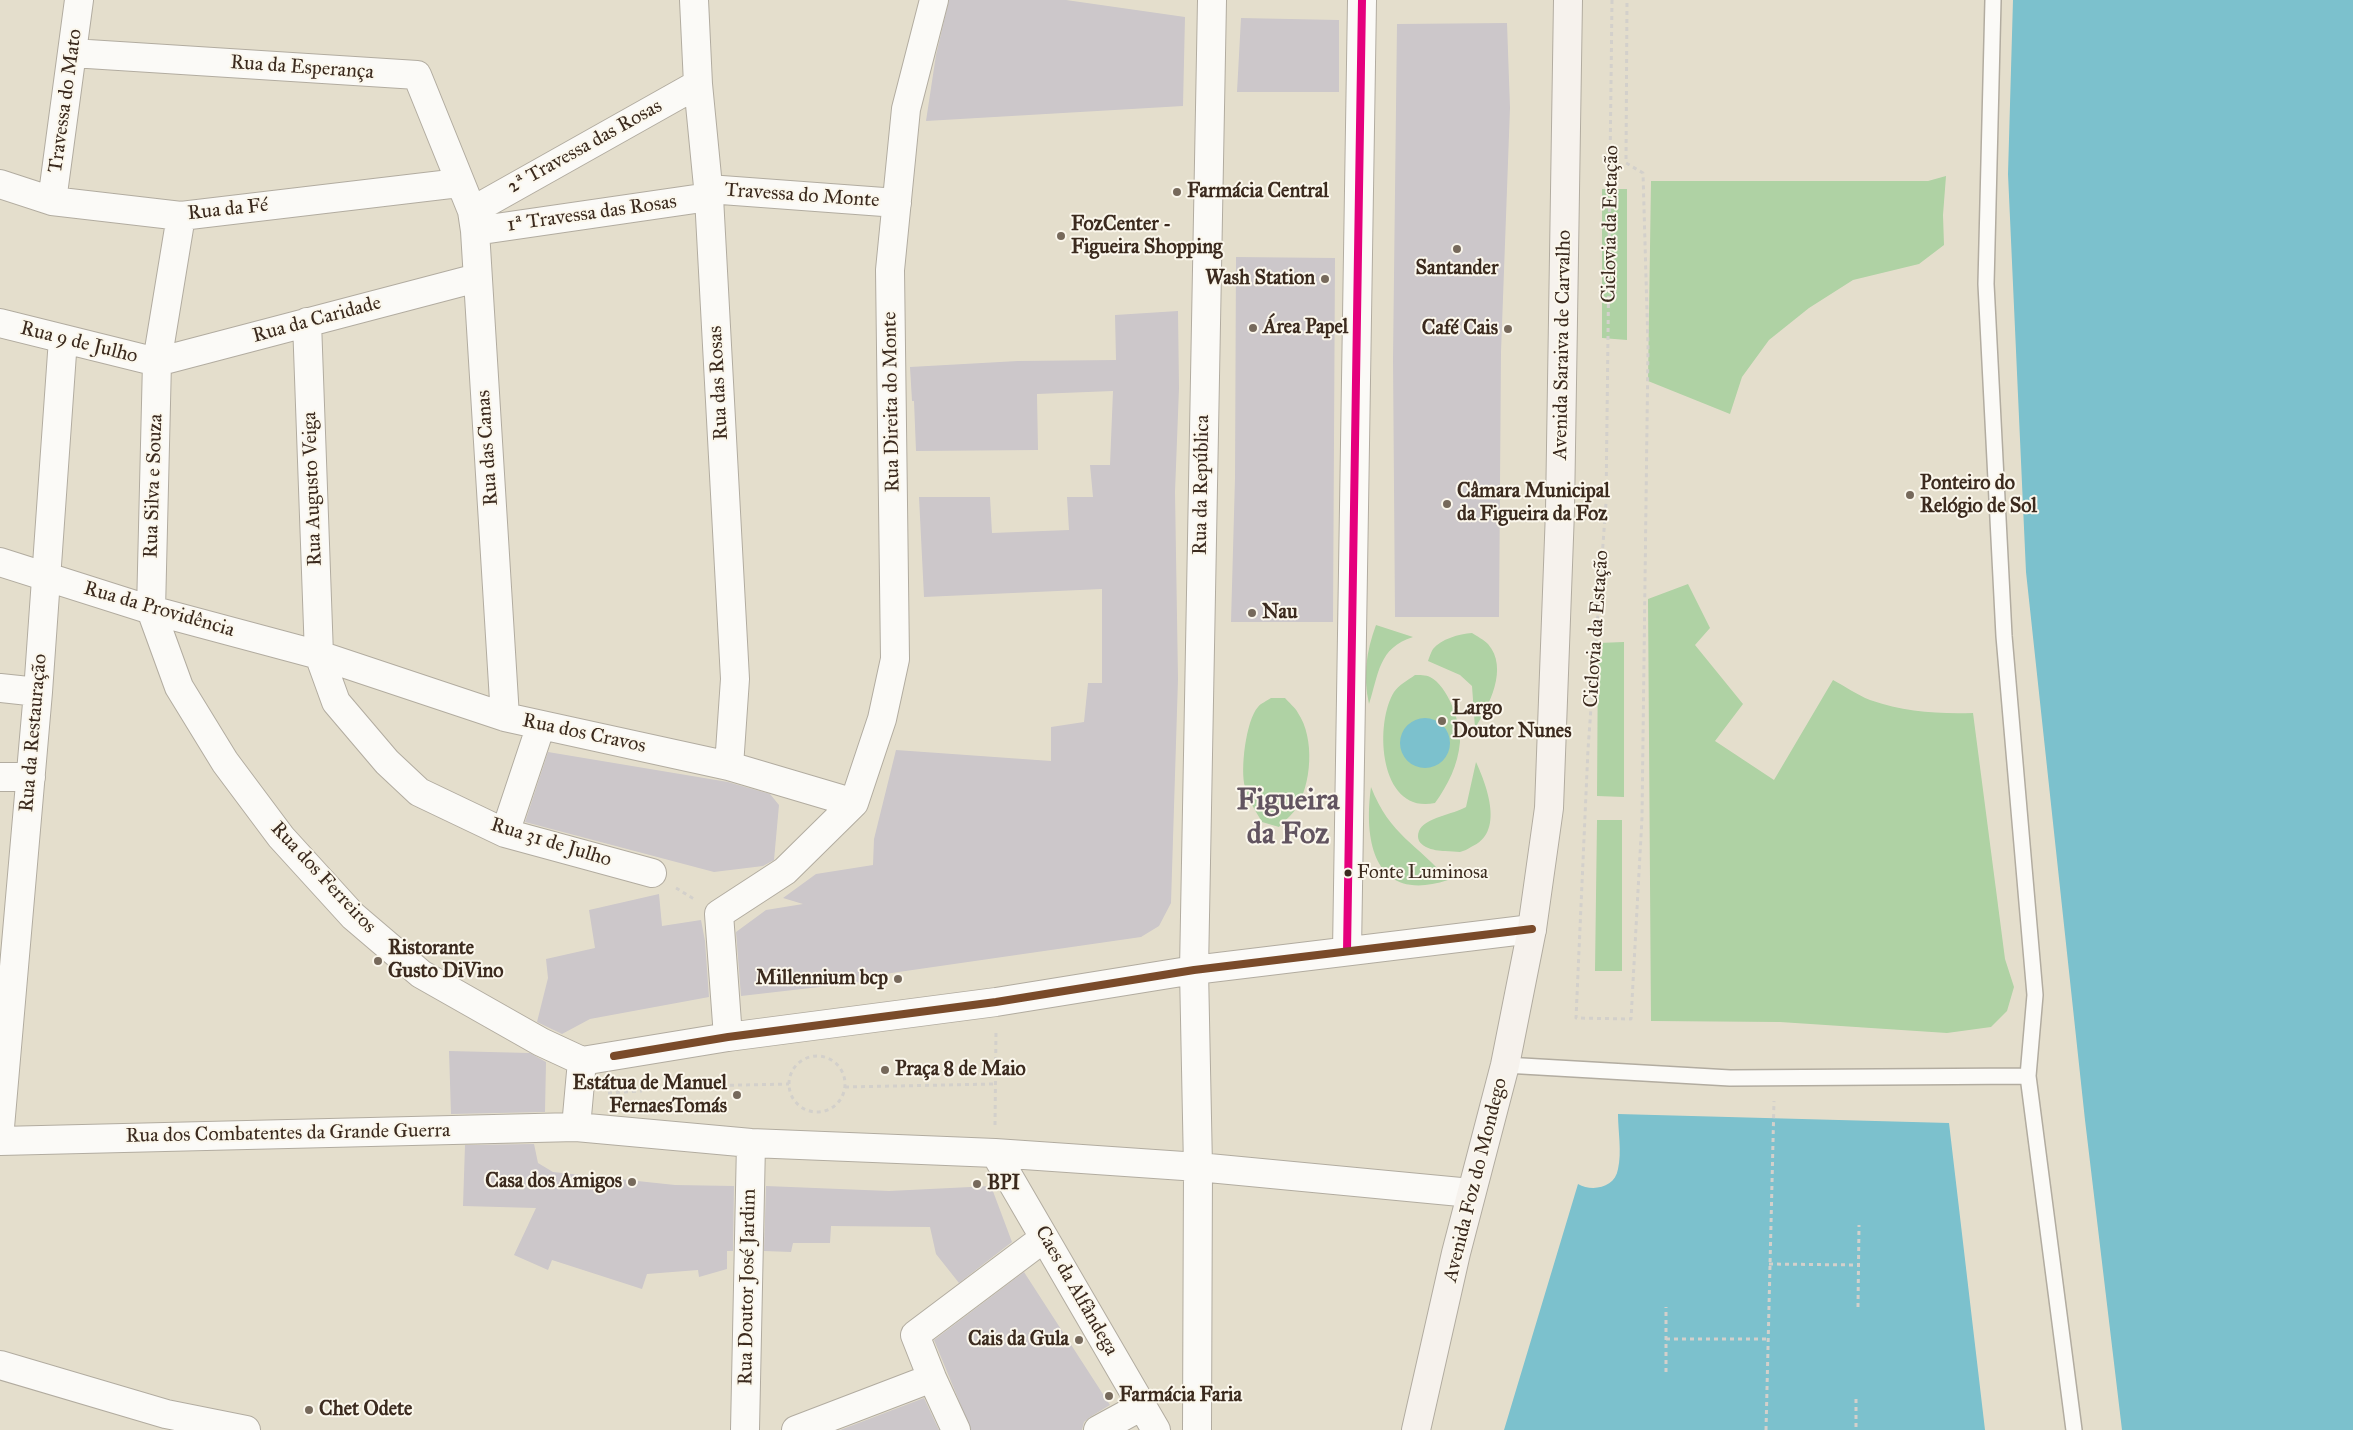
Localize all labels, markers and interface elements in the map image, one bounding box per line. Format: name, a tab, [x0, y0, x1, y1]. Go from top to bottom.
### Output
street label: Travessa do Mato	[44, 28, 88, 174]
street label: Rua da Esperança	[229, 51, 375, 85]
street label: 2ª Travessa das Rosas	[504, 95, 666, 199]
street label: Ciclovia da Estação	[1598, 145, 1624, 303]
street label: Travessa do Monte	[724, 179, 880, 213]
place label: Farmácia Central	[1187, 180, 1329, 204]
marker: Farmácia Central	[1171, 186, 1183, 198]
street label: 1ª Travessa das Rosas	[506, 190, 678, 238]
street label: Rua da Fé	[186, 194, 270, 226]
place label: FozCenter - Figueira Shopping	[1071, 213, 1222, 260]
marker: FozCenter - Figueira Shopping	[1055, 230, 1067, 242]
street label: Avenida Saraiva de Carvalho	[1549, 230, 1577, 460]
marker: Santander	[1451, 243, 1463, 255]
place label: Santander	[1416, 257, 1498, 281]
place label: Wash Station	[1205, 267, 1315, 291]
marker: Wash Station	[1319, 273, 1331, 285]
street label: Rua da Caridade	[250, 291, 384, 349]
street label: Rua Direita do Monte	[878, 311, 906, 493]
place label: Área Papel	[1263, 316, 1348, 340]
street label: Rua 9 de Julho	[18, 317, 140, 369]
place label: Café Cais	[1422, 317, 1498, 341]
marker: Área Papel	[1247, 322, 1259, 334]
marker: Café Cais	[1502, 323, 1514, 335]
street label: Rua das Rosas	[704, 325, 734, 441]
street label: Rua das Canas	[472, 389, 504, 507]
street label: Rua Augusto Veiga	[298, 411, 328, 567]
street label: Rua Silva e Souza	[139, 413, 169, 559]
street label: Rua da República	[1189, 415, 1215, 555]
place label: Ponteiro do Relógio de Sol	[1920, 472, 2037, 519]
place label: Câmara Municipal da Figueira da Foz	[1457, 480, 1610, 527]
marker: Ponteiro do Relógio de Sol	[1904, 489, 1916, 501]
marker: Câmara Municipal da Figueira da Foz	[1441, 498, 1453, 510]
street label: Ciclovia da Estação	[1580, 549, 1614, 709]
street label: Rua da Providência	[81, 577, 237, 643]
place label: Nau	[1262, 601, 1298, 625]
marker: Nau	[1246, 607, 1258, 619]
street label: Rua da Restauração	[15, 653, 53, 813]
place label: Largo Doutor Nunes	[1452, 697, 1571, 744]
street label: Rua dos Cravos	[520, 709, 648, 759]
marker: Largo Doutor Nunes	[1436, 715, 1448, 727]
district label: Figueira da Foz	[1237, 784, 1339, 854]
street label: Rua 31 de Julho	[488, 813, 614, 873]
street label: Rua dos Ferreiros	[265, 817, 381, 939]
place label: Fonte Luminosa	[1357, 862, 1488, 884]
marker: Fonte Luminosa	[1343, 868, 1353, 878]
place label: Ristorante Gusto DiVino	[388, 937, 504, 984]
marker: Ristorante Gusto DiVino	[372, 955, 384, 967]
place label: Millennium bcp	[756, 967, 888, 991]
marker: Millennium bcp	[892, 973, 904, 985]
place label: Praça 8 de Maio	[895, 1058, 1026, 1082]
marker: Praça 8 de Maio	[879, 1064, 891, 1076]
place label: Estátua de Manuel FernaesTomás	[573, 1072, 727, 1119]
street label: Avenida Foz do Mondego	[1439, 1075, 1513, 1285]
marker: Estátua de Manuel FernaesTomás	[731, 1089, 743, 1101]
street label: Rua dos Combatentes da Grande Guerra	[125, 1119, 451, 1149]
place label: Casa dos Amigos	[485, 1170, 622, 1194]
place label: BPI	[987, 1172, 1020, 1196]
marker: Casa dos Amigos	[626, 1176, 638, 1188]
marker: BPI	[971, 1178, 983, 1190]
street label: Rua Doutor José Jardim	[734, 1188, 762, 1386]
street label: Caes da Alfândega	[1029, 1222, 1123, 1360]
place label: Cais da Gula	[968, 1328, 1069, 1352]
marker: Cais da Gula	[1073, 1334, 1085, 1346]
place label: Farmácia Faria	[1119, 1384, 1242, 1408]
marker: Farmácia Faria	[1103, 1390, 1115, 1402]
place label: Chet Odete	[319, 1398, 412, 1422]
marker: Chet Odete	[303, 1404, 315, 1416]

